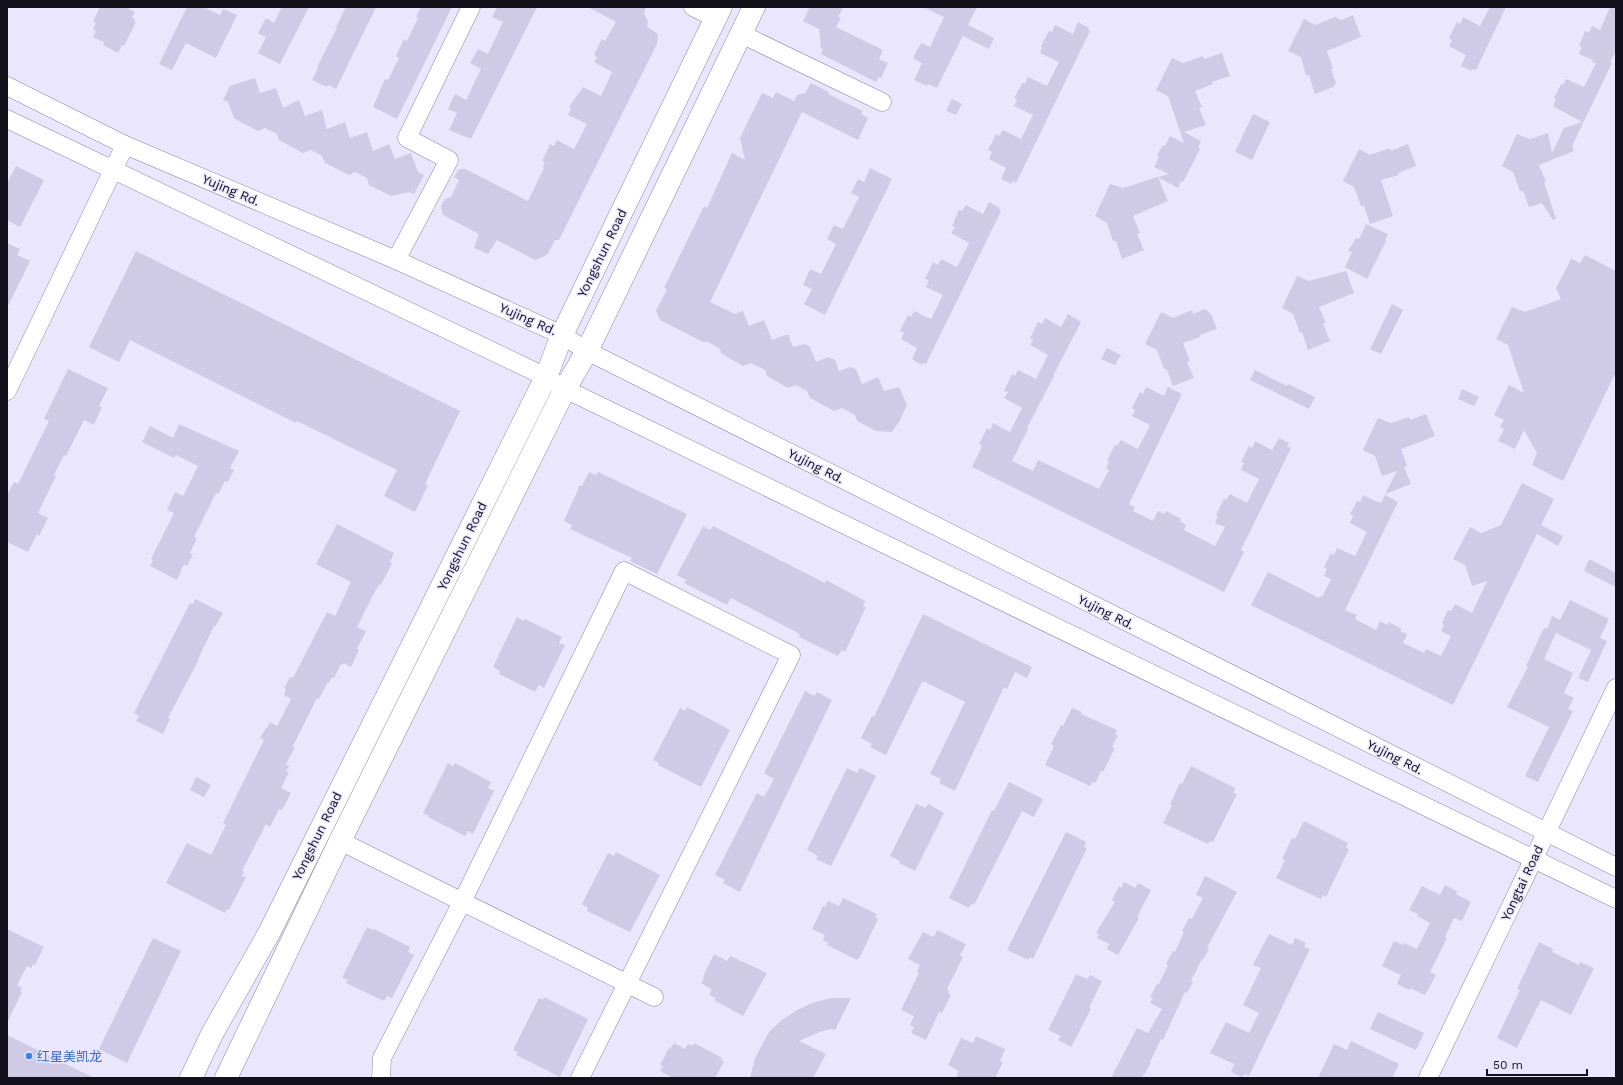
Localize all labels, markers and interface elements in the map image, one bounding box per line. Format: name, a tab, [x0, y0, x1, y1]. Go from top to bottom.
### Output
street label: Yujing Rd.	[200, 171, 262, 209]
street label: Yongshun Road	[574, 206, 630, 300]
street label: Yujing Rd.	[497, 300, 559, 338]
street label: Yujing Rd.	[785, 445, 847, 487]
street label: Yongshun Road	[434, 499, 490, 593]
street label: Yujing Rd.	[1075, 591, 1137, 633]
street label: Yujing Rd.	[1364, 736, 1426, 778]
street label: Yongshun Road	[289, 789, 345, 883]
street label: Yongtai Road	[1498, 843, 1546, 923]
place label: 红星美凯龙	[37, 1049, 102, 1064]
marker: 红星美凯龙	[24, 1051, 34, 1061]
scale bar	[1487, 1051, 1587, 1077]
text: 50 m	[1493, 1058, 1523, 1072]

